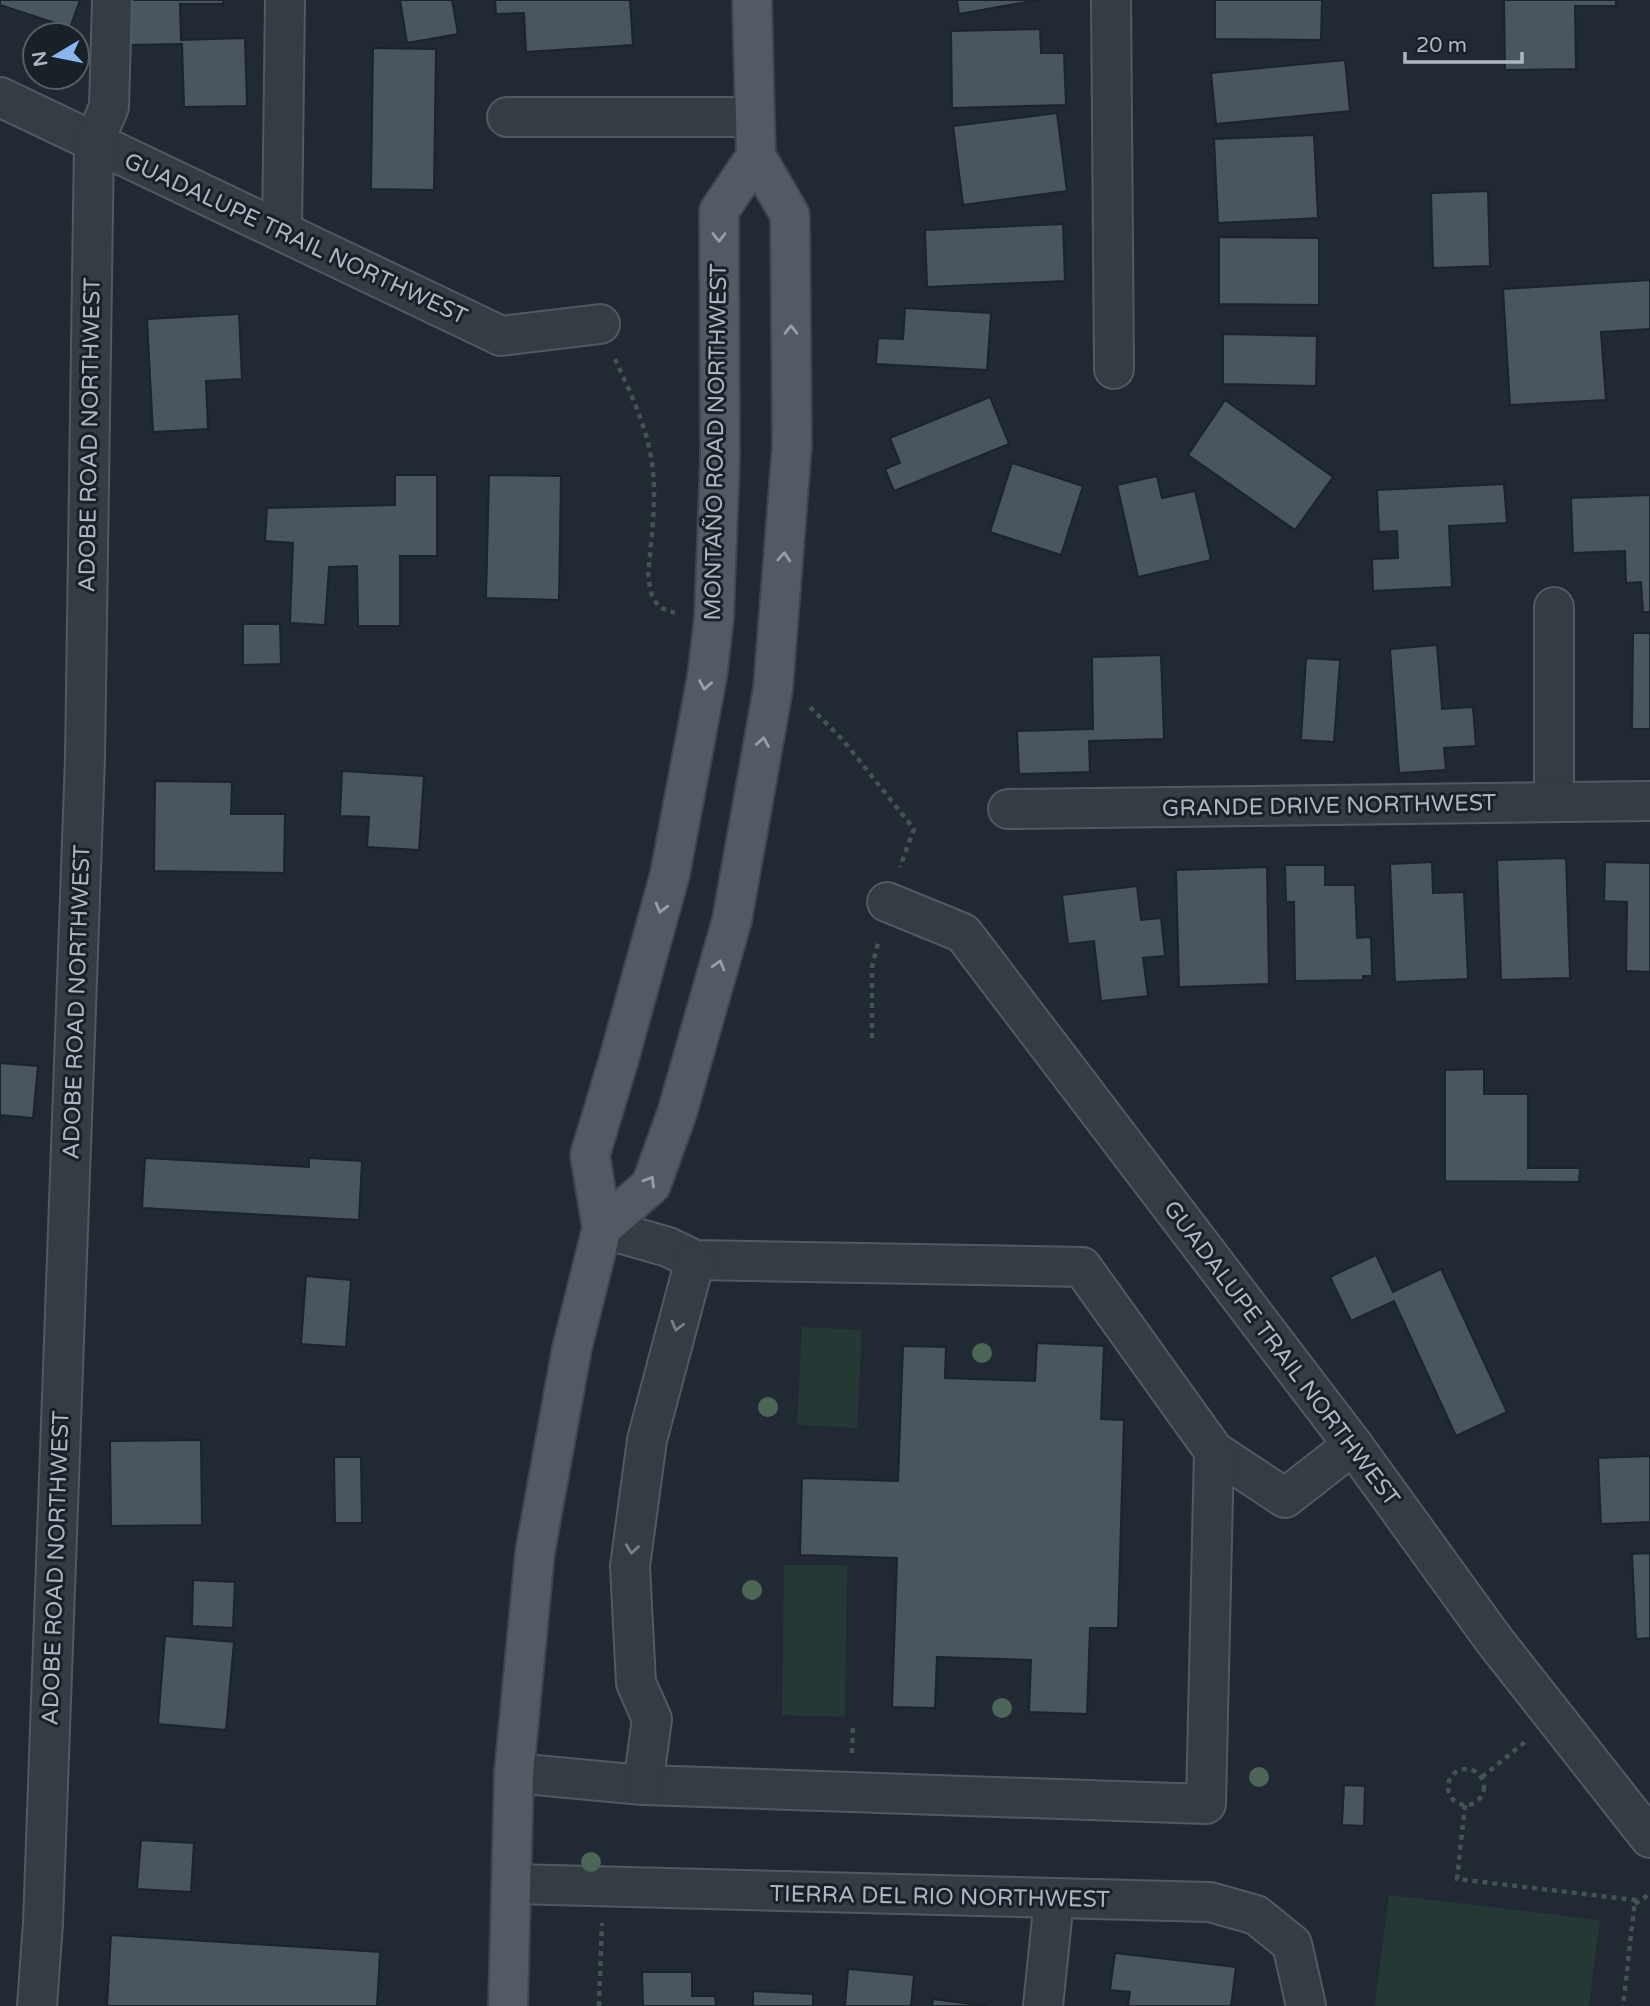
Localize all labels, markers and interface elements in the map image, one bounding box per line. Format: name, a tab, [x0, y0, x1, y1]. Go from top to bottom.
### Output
north arrow	[21, 21, 91, 91]
scale bar	[1405, 21, 1522, 65]
text: 20 m	[1416, 33, 1467, 58]
text: N	[28, 49, 52, 68]
street label: GUADALUPE TRAIL NORTHWEST	[120, 147, 472, 331]
one-way arrow	[711, 232, 727, 243]
street label: MONTAÑO ROAD NORTHWEST	[699, 263, 733, 621]
street label: ADOBE ROAD NORTHWEST	[73, 277, 107, 593]
one-way arrow	[783, 325, 799, 335]
one-way arrow	[776, 552, 791, 563]
one-way arrow	[698, 679, 713, 691]
one-way arrow	[755, 736, 770, 748]
street label: GRANDE DRIVE NORTHWEST	[1162, 789, 1496, 823]
street label: ADOBE ROAD NORTHWEST	[58, 844, 96, 1160]
one-way arrow	[655, 902, 669, 914]
one-way arrow	[711, 959, 726, 971]
one-way arrow	[642, 1176, 655, 1189]
street label: GUADALUPE TRAIL NORTHWEST	[1157, 1195, 1405, 1512]
one-way arrow	[671, 1320, 686, 1332]
street label: ADOBE ROAD NORTHWEST	[37, 1410, 75, 1726]
one-way arrow	[625, 1543, 640, 1555]
street label: TIERRA DEL RIO NORTHWEST	[770, 1880, 1110, 1914]

